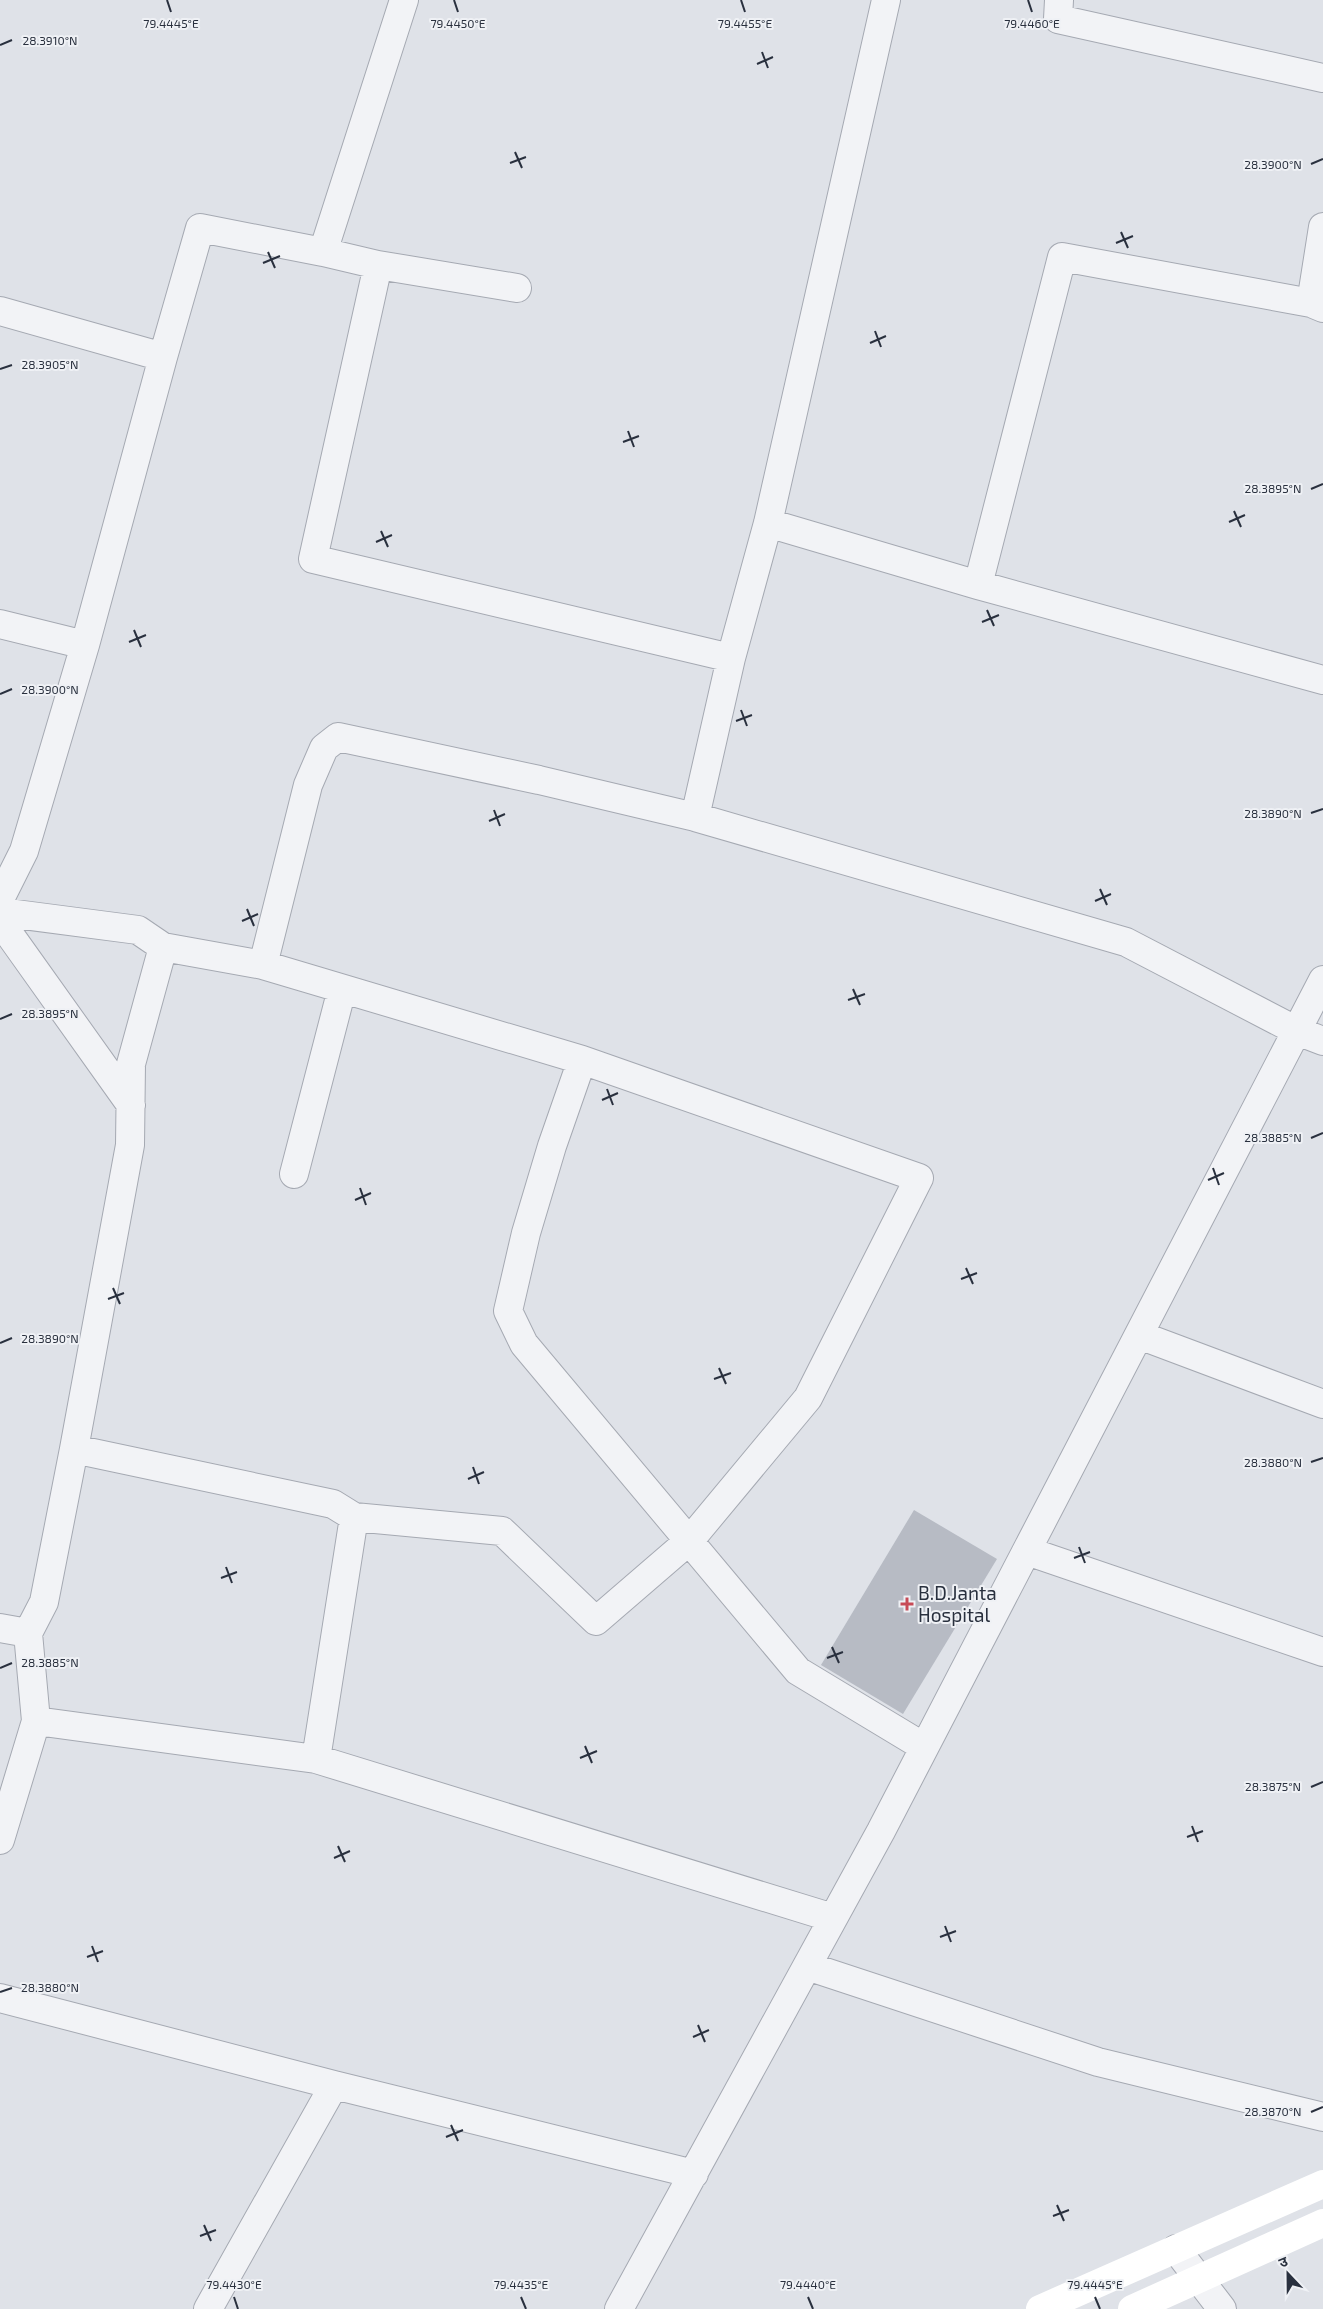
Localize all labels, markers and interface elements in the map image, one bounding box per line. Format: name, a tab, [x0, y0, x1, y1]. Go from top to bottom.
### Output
text: 79.4445°E	[143, 16, 199, 30]
text: 79.4450°E	[430, 16, 486, 30]
text: 79.4455°E	[718, 16, 772, 30]
text: 79.4460°E	[1004, 16, 1060, 30]
text: 28.3910°N	[22, 33, 78, 47]
text: 28.3900°N	[1244, 157, 1302, 171]
text: 28.3905°N	[22, 357, 78, 371]
text: 28.3895°N	[1245, 481, 1301, 495]
text: 28.3900°N	[21, 682, 79, 696]
text: 28.3890°N	[1244, 806, 1302, 820]
text: 28.3895°N	[22, 1006, 78, 1020]
text: 28.3885°N	[1244, 1130, 1302, 1144]
text: 28.3890°N	[21, 1331, 79, 1345]
text: 28.3880°N	[1244, 1455, 1302, 1469]
place label: B.D.Janta Hospital	[918, 1581, 997, 1626]
marker: B.D.Janta Hospital	[900, 1597, 914, 1611]
text: 28.3885°N	[21, 1655, 79, 1669]
text: 28.3875°N	[1245, 1779, 1301, 1793]
text: 28.3880°N	[21, 1980, 79, 1994]
text: 28.3870°N	[1245, 2104, 1301, 2118]
north arrow	[1263, 2249, 1313, 2299]
text: उ	[1276, 2252, 1291, 2271]
text: 79.4430°E	[206, 2277, 262, 2291]
text: 79.4435°E	[494, 2277, 549, 2291]
text: 79.4440°E	[780, 2277, 836, 2291]
text: 79.4445°E	[1067, 2277, 1123, 2291]

